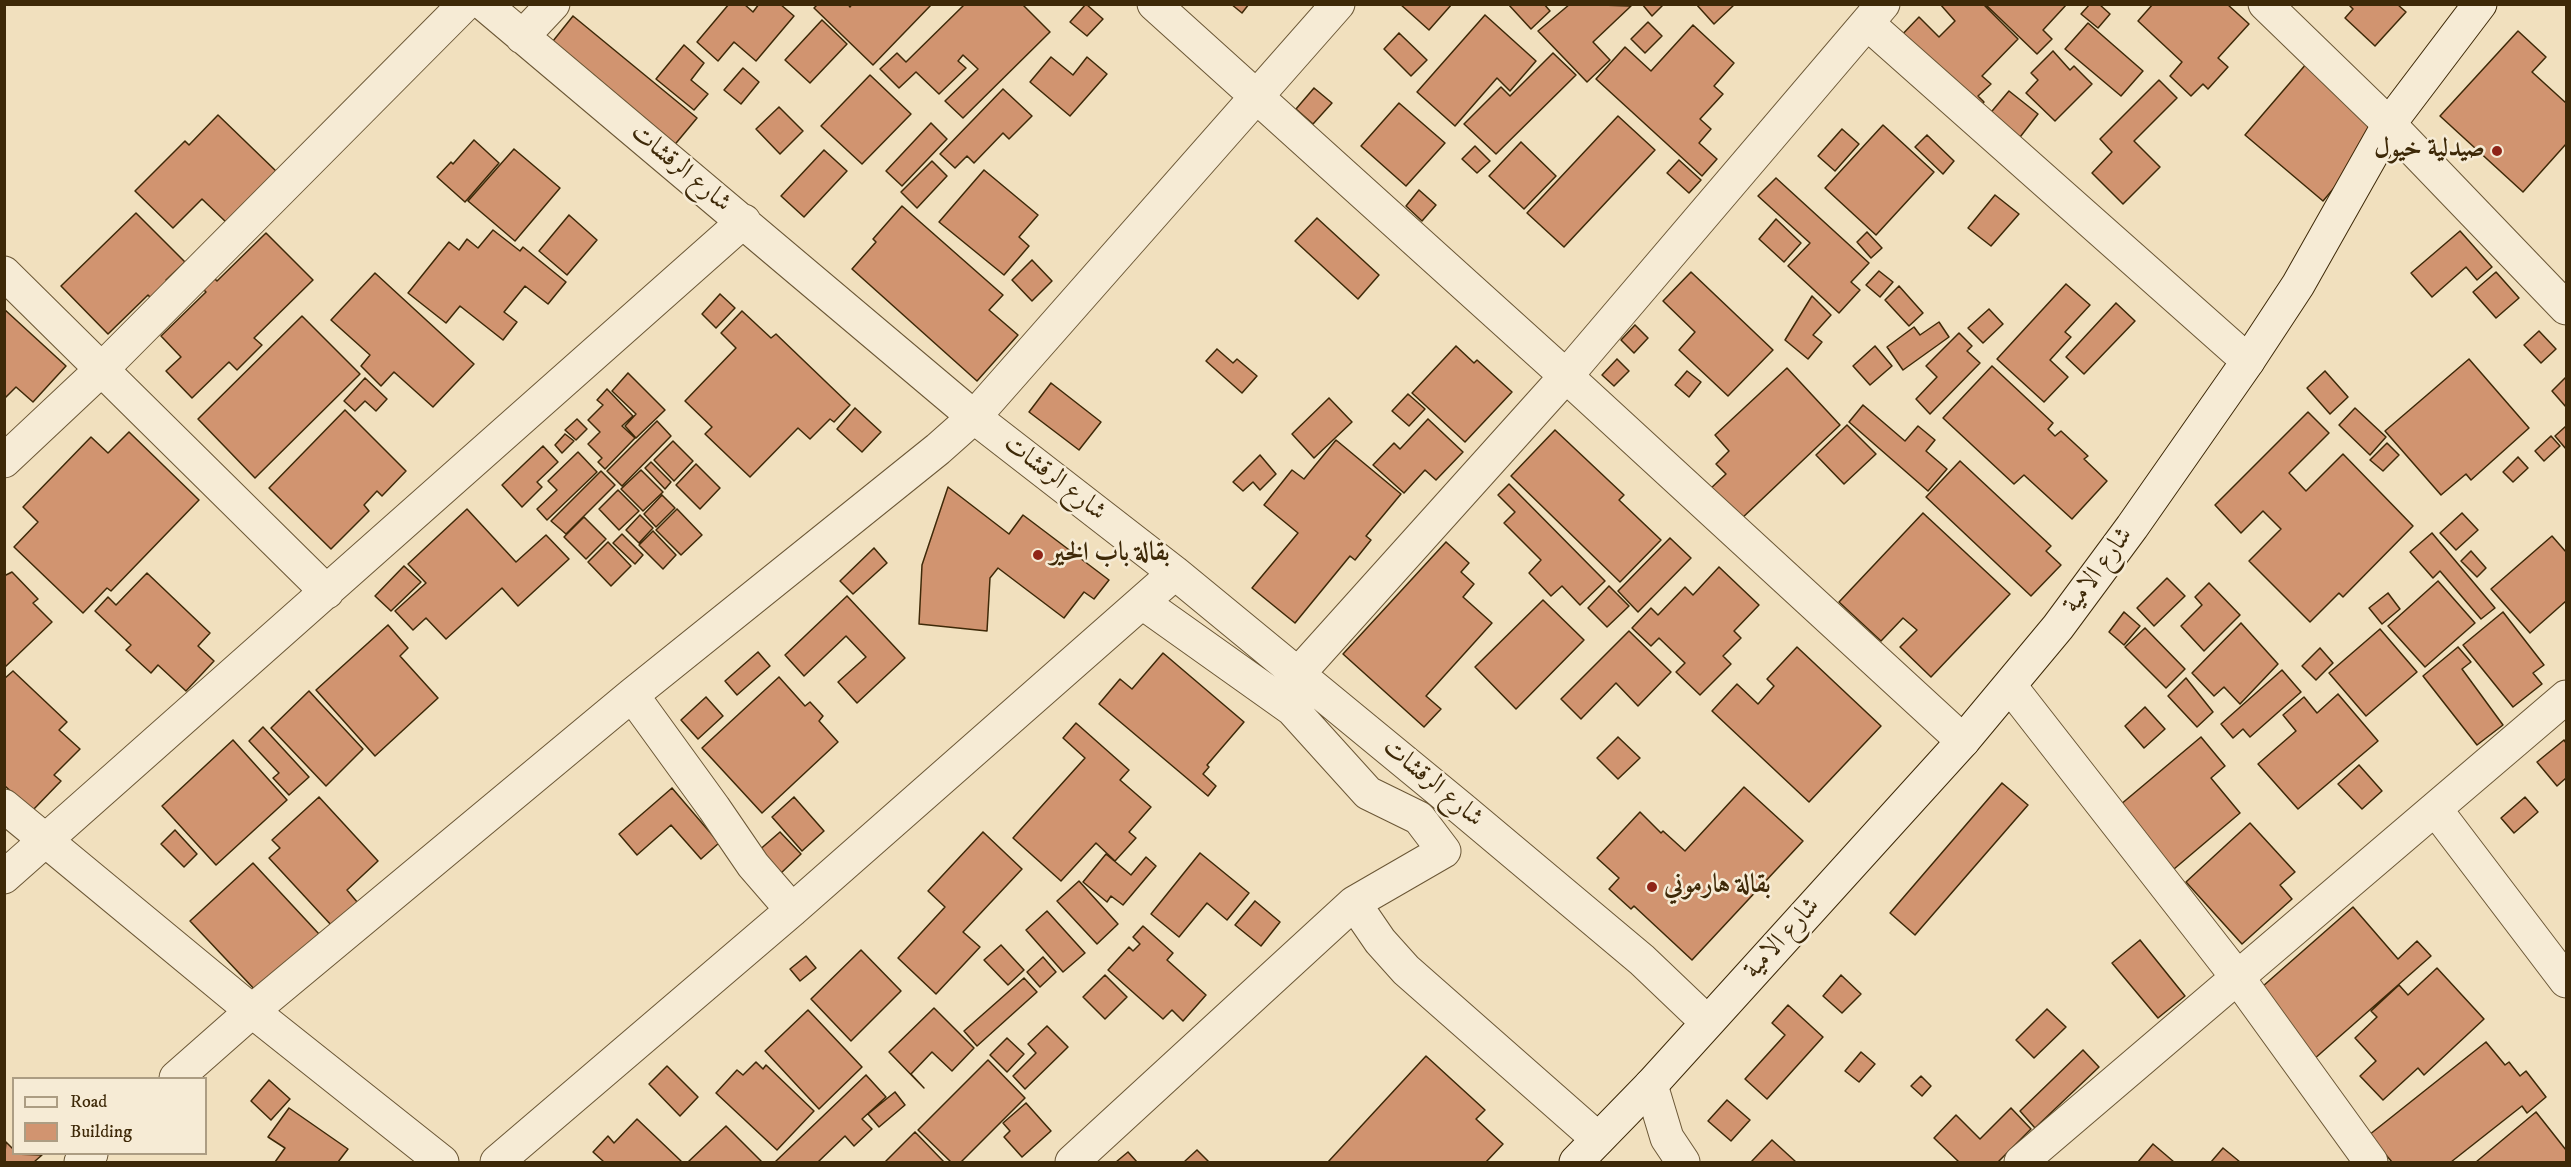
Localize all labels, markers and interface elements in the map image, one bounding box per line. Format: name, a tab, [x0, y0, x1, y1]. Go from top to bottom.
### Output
street label: شارع الرقشات	[623, 118, 737, 220]
place label: صيدلية خيول	[2374, 135, 2485, 167]
marker: صيدلية خيول	[2490, 144, 2504, 158]
street label: شارع الرقشات	[996, 429, 1112, 529]
street label: شارع الامية	[2057, 522, 2141, 620]
place label: بقالة باب الخير	[1050, 539, 1170, 571]
marker: بقالة باب الخير	[1031, 548, 1045, 562]
street label: شارع الرقشات	[1375, 733, 1489, 835]
place label: بقالة هارموني	[1664, 871, 1771, 903]
marker: بقالة هارموني	[1645, 880, 1659, 894]
street label: شارع الامية	[1738, 892, 1828, 986]
legend	[12, 1077, 207, 1155]
text: Road	[70, 1091, 107, 1113]
text: Building	[70, 1121, 132, 1143]

